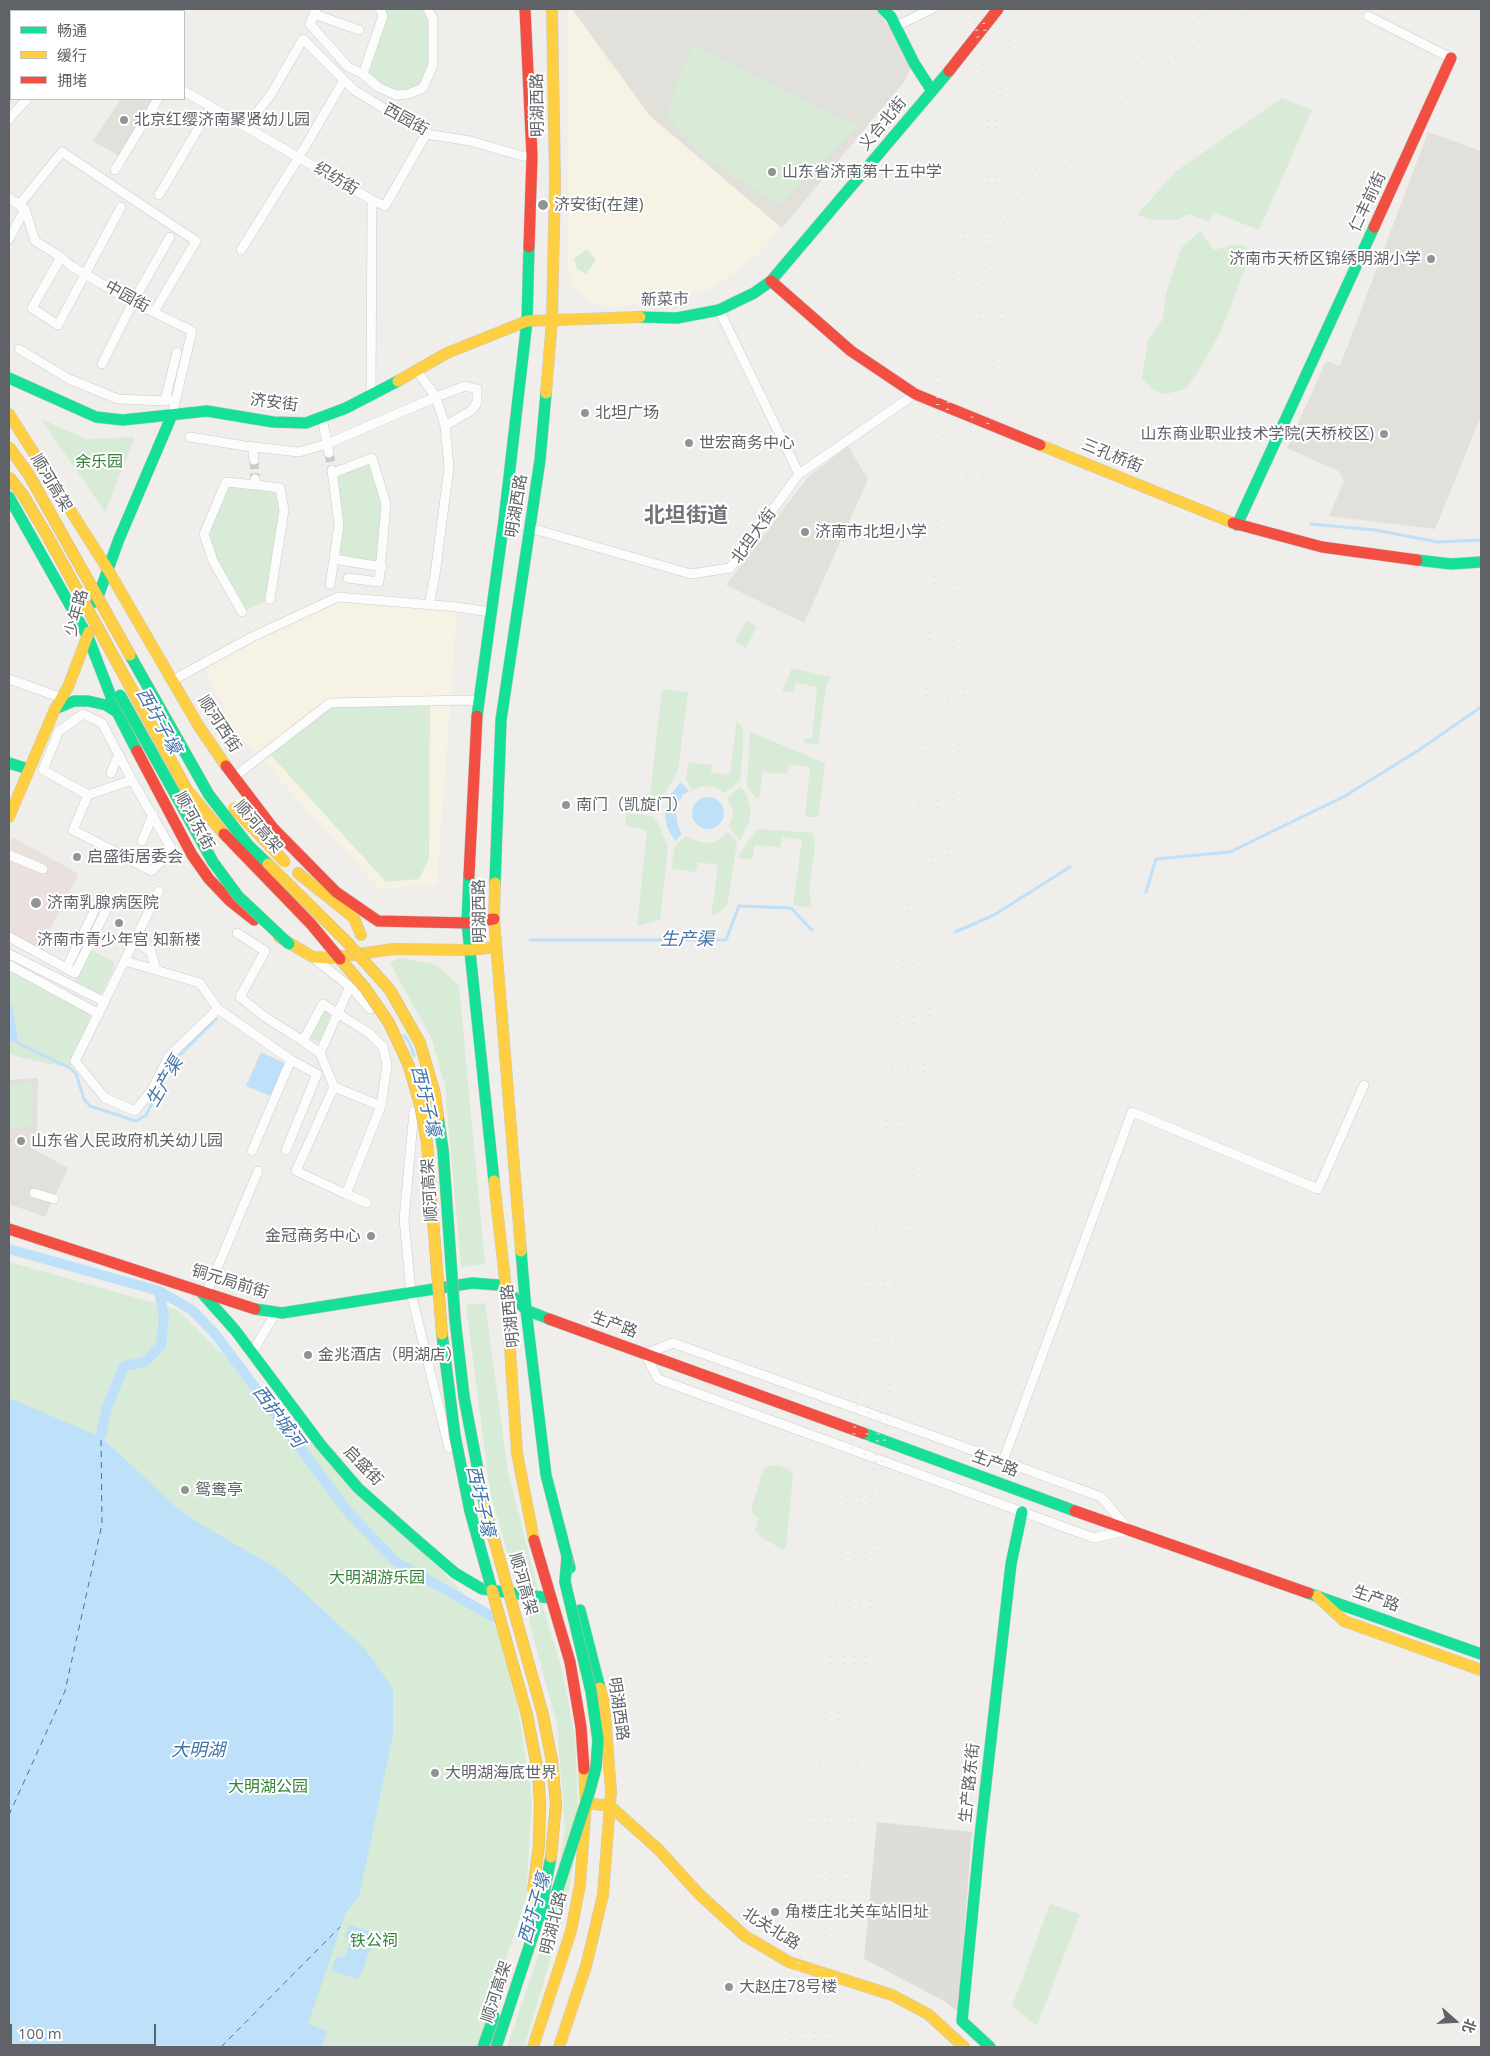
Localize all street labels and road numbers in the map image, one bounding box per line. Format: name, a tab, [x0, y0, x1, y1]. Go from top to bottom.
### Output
street label: 明湖西路	[528, 73, 548, 137]
street label: 义合北街	[855, 93, 911, 155]
street label: 西园街	[380, 100, 432, 140]
street label: 织纺街	[310, 158, 362, 200]
street label: 仁丰前街	[1346, 169, 1390, 235]
street label: 中园街	[101, 277, 153, 317]
street label: 新菜市	[641, 290, 689, 310]
street label: 济安街	[249, 391, 299, 415]
street label: 三孔桥街	[1079, 435, 1145, 477]
street label: 顺河高架	[26, 451, 76, 515]
street label: 明湖西路	[503, 473, 531, 539]
street label: 北坦大街	[727, 504, 781, 568]
street label: 少年路	[62, 587, 92, 639]
street label: 顺河西街	[194, 692, 244, 756]
street label: 顺河东街	[170, 788, 218, 854]
street label: 顺河高架	[230, 797, 286, 857]
street label: 明湖西路	[470, 879, 490, 943]
street label: 顺河高架	[418, 1157, 442, 1223]
street label: 铜元局前街	[189, 1261, 271, 1303]
street label: 明湖西路	[498, 1283, 524, 1349]
street label: 生产路	[588, 1308, 640, 1342]
street label: 启盛街	[339, 1442, 387, 1490]
street label: 生产路	[969, 1447, 1021, 1481]
street label: 顺河高架	[505, 1551, 541, 1617]
street label: 生产路	[1350, 1582, 1402, 1616]
street label: 明湖西路	[604, 1676, 632, 1742]
street label: 生产路东街	[956, 1742, 984, 1824]
street label: 明湖北路	[537, 1890, 571, 1956]
street label: 北关北路	[739, 1904, 803, 1954]
street label: 顺河高架	[478, 1959, 516, 2025]

